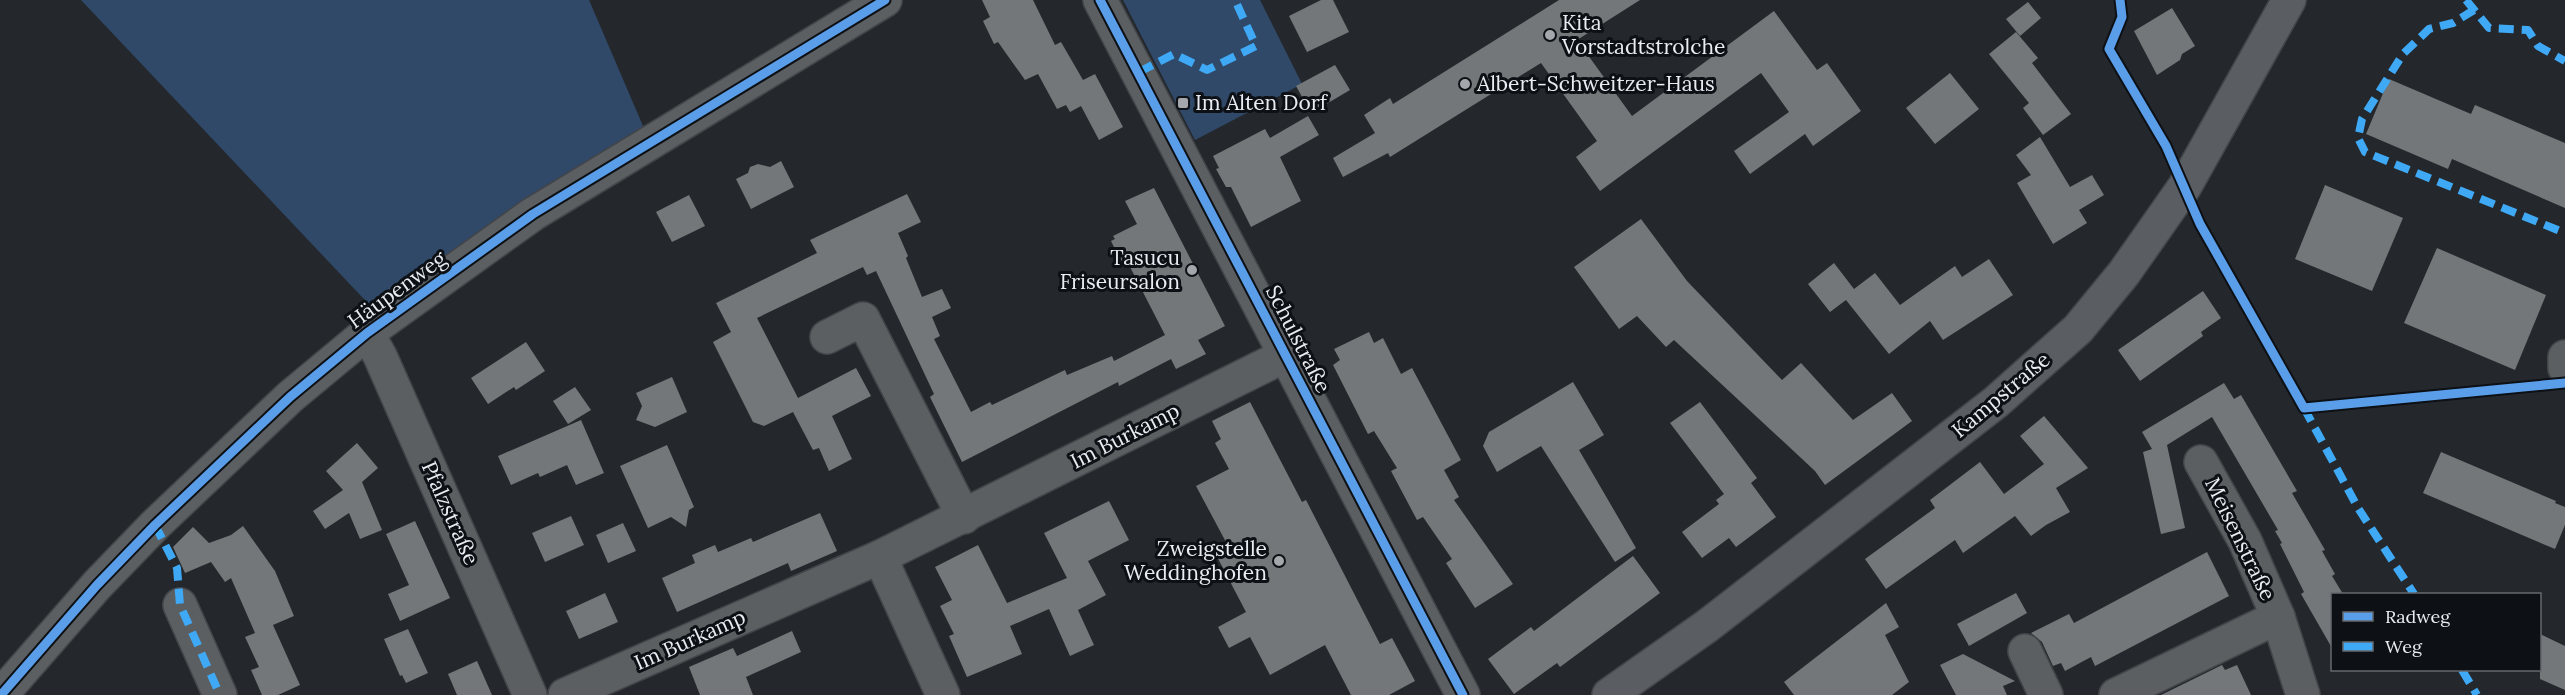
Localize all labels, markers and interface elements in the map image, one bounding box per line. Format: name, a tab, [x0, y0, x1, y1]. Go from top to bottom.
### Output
place label: Kita Vorstadtstrolche	[1561, 9, 1725, 60]
marker: Kita Vorstadtstrolche	[1543, 28, 1557, 42]
place label: Albert-Schweitzer-Haus	[1476, 70, 1715, 97]
marker: Albert-Schweitzer-Haus	[1458, 77, 1472, 91]
place label: Im Alten Dorf	[1195, 89, 1329, 116]
marker: Im Alten Dorf	[1176, 96, 1190, 110]
place label: Tasucu Friseursalon	[1060, 244, 1180, 295]
street label: Häupenweg	[342, 245, 452, 334]
marker: Tasucu Friseursalon	[1185, 263, 1199, 277]
street label: Schulstraße	[1260, 280, 1337, 397]
street label: Kampstraße	[1946, 346, 2055, 443]
street label: Im Burkamp	[1066, 396, 1184, 475]
street label: Pfalzstraße	[416, 457, 485, 569]
street label: Meisenstraße	[2199, 473, 2282, 605]
place label: Zweigstelle Weddinghofen	[1124, 535, 1267, 586]
marker: Zweigstelle Weddinghofen	[1272, 554, 1286, 568]
legend	[2331, 593, 2541, 671]
street label: Im Burkamp	[630, 603, 750, 676]
text: Radweg	[2385, 605, 2451, 628]
text: Weg	[2385, 635, 2423, 658]

